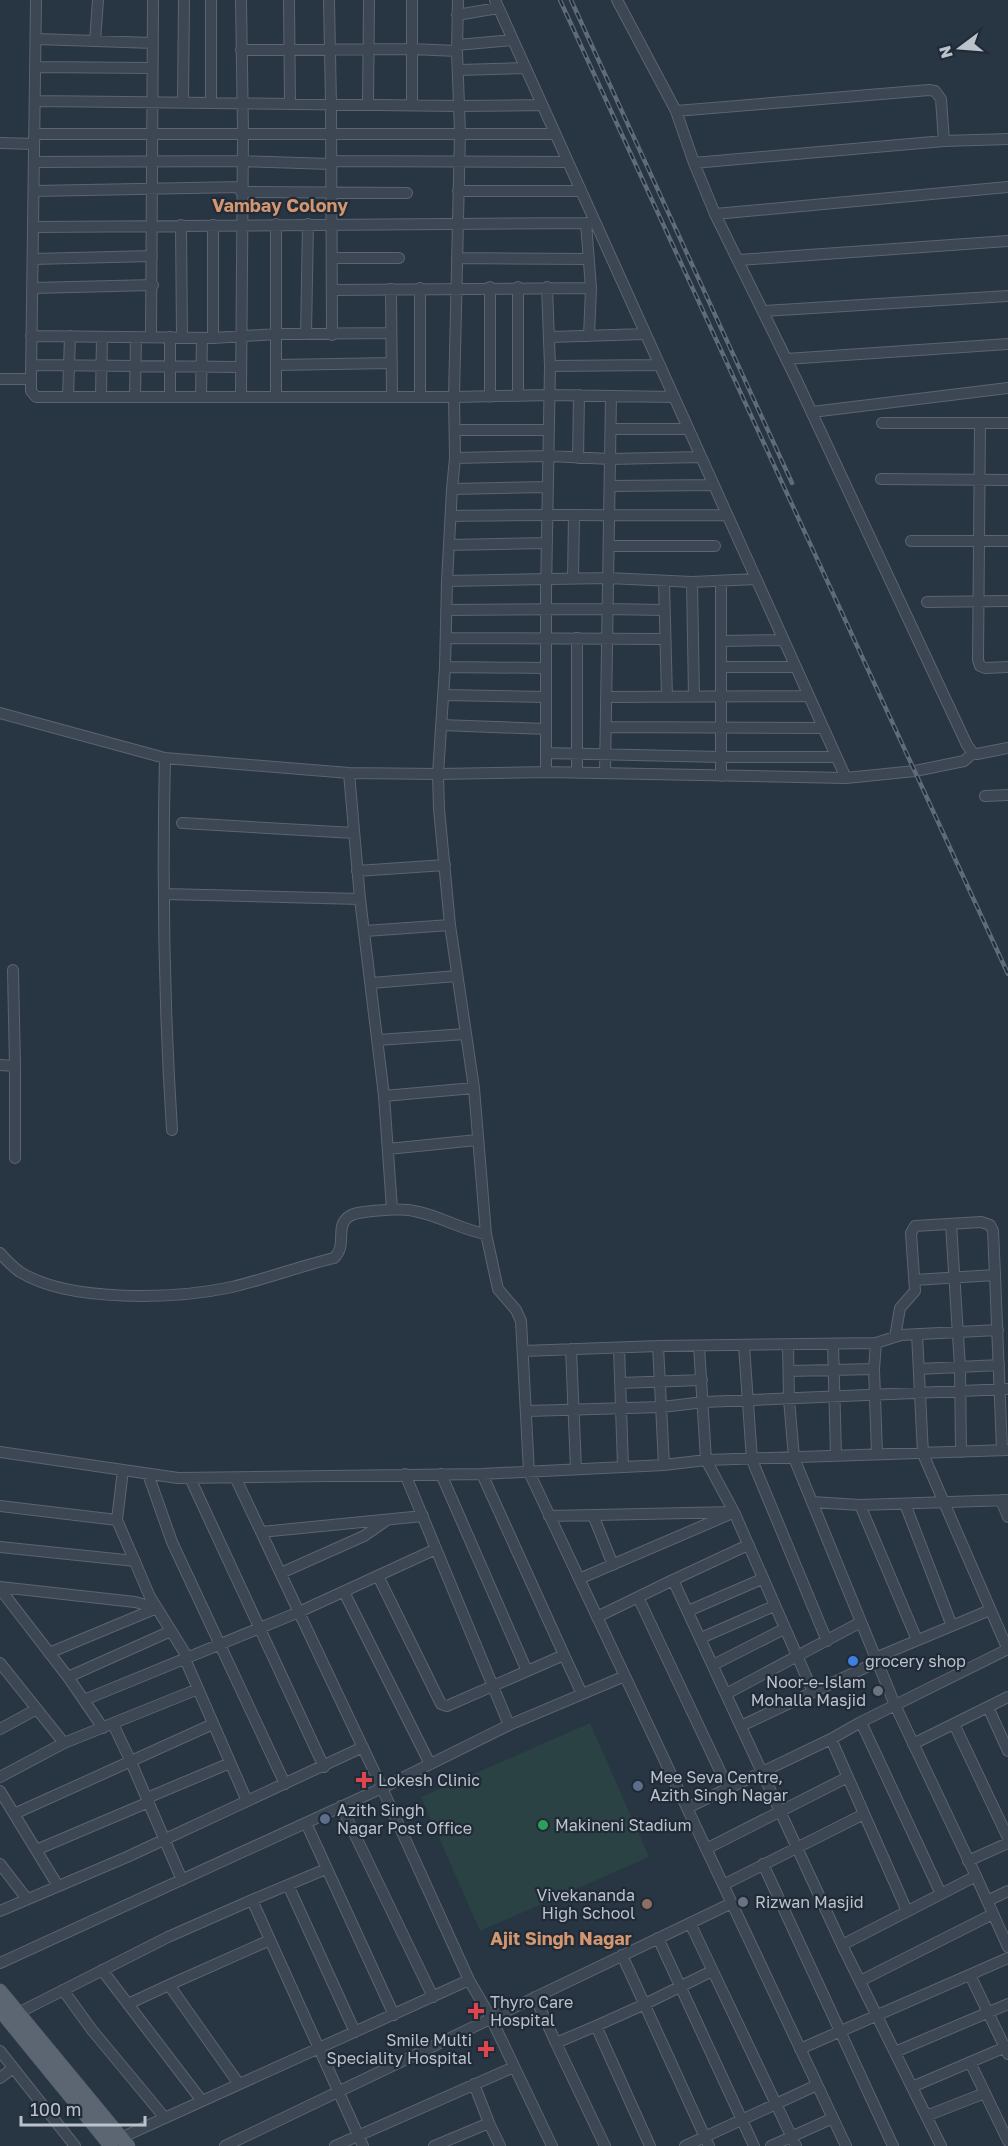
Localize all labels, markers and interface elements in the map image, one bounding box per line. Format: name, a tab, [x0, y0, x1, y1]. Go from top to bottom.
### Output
north arrow	[930, 18, 990, 78]
text: N	[934, 44, 957, 61]
district label: Vambay Colony	[212, 194, 348, 216]
place label: grocery shop	[865, 1651, 966, 1671]
marker: grocery shop	[846, 1654, 860, 1668]
place label: Noor-e-Islam Mohalla Masjid	[751, 1672, 866, 1710]
marker: Noor-e-Islam Mohalla Masjid	[871, 1684, 885, 1698]
place label: Mee Seva Centre, Azith Singh Nagar	[650, 1767, 788, 1805]
place label: Lokesh Clinic	[378, 1770, 480, 1790]
marker: Lokesh Clinic	[355, 1771, 373, 1789]
marker: Mee Seva Centre, Azith Singh Nagar	[631, 1779, 645, 1793]
place label: Azith Singh Nagar Post Office	[337, 1800, 472, 1838]
marker: Azith Singh Nagar Post Office	[318, 1812, 332, 1826]
place label: Makineni Stadium	[555, 1815, 692, 1835]
marker: Makineni Stadium	[536, 1818, 550, 1832]
place label: Vivekananda High School	[537, 1885, 635, 1923]
place label: Rizwan Masjid	[755, 1892, 864, 1912]
marker: Rizwan Masjid	[736, 1895, 750, 1909]
marker: Vivekananda High School	[640, 1897, 654, 1911]
district label: Ajit Singh Nagar	[490, 1927, 632, 1949]
place label: Thyro Care Hospital	[490, 1992, 573, 2030]
marker: Thyro Care Hospital	[467, 2002, 485, 2020]
place label: Smile Multi Speciality Hospital	[327, 2030, 472, 2068]
marker: Smile Multi Speciality Hospital	[477, 2040, 495, 2058]
scale bar	[21, 2089, 146, 2127]
text: 100 m	[30, 2098, 81, 2120]

